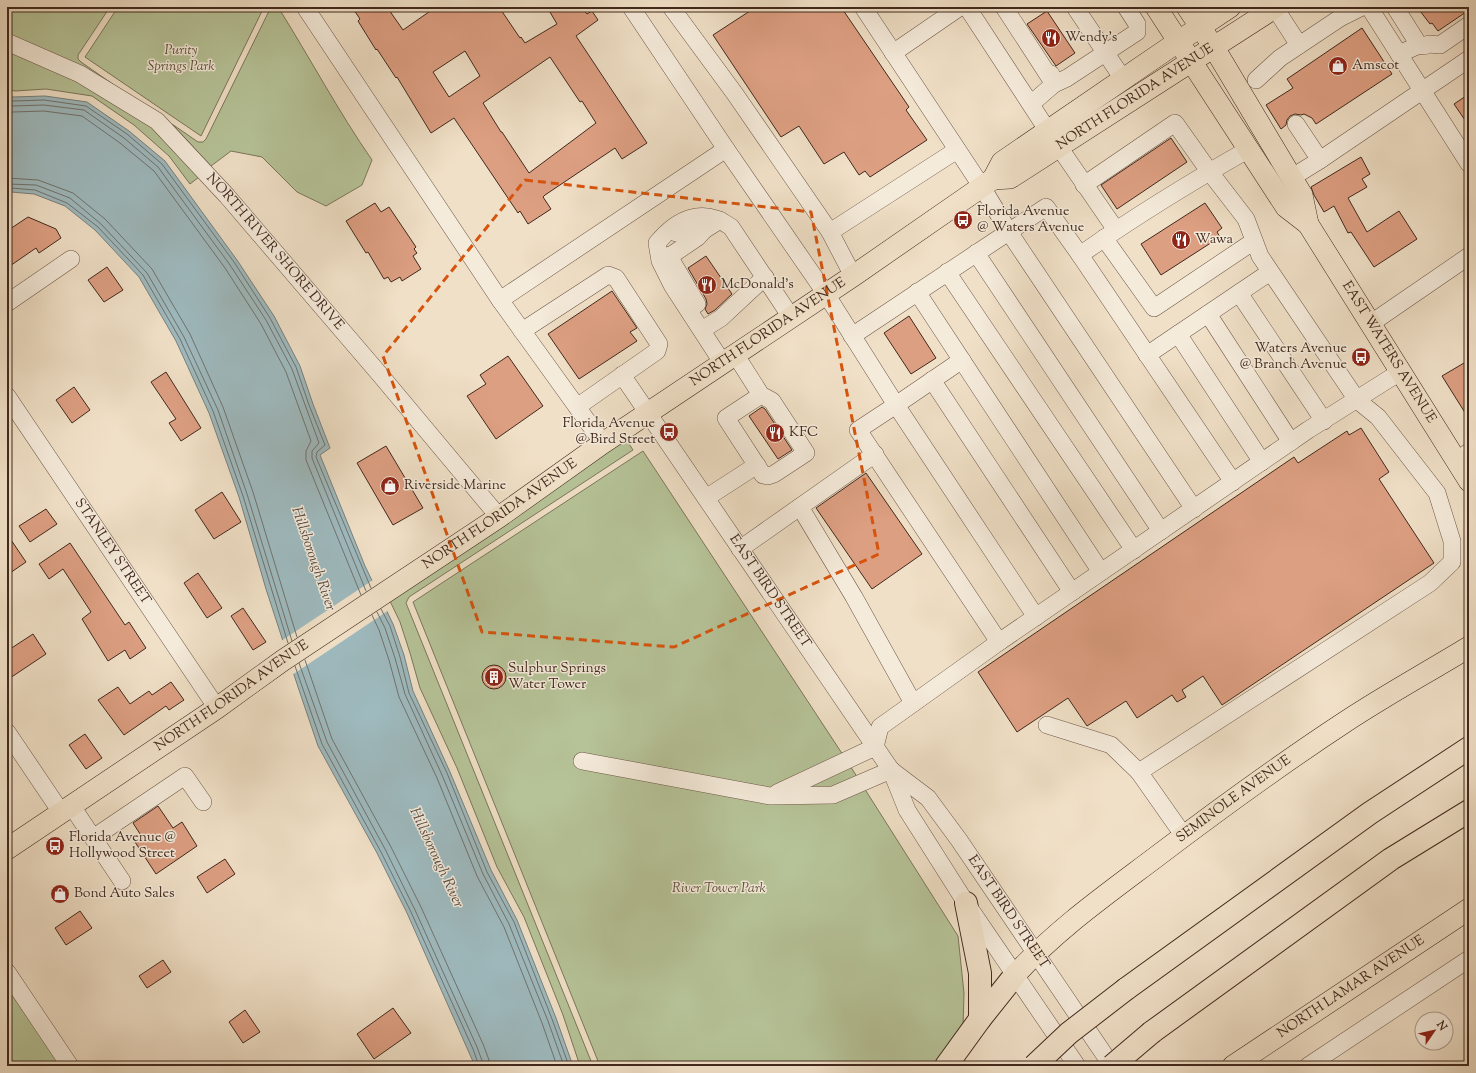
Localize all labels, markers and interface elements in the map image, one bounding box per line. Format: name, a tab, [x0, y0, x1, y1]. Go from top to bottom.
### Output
restaurant icon: Wendy's	[1040, 27, 1062, 49]
place label: Wendy's	[1065, 28, 1117, 48]
street label: NORTH FLORIDA AVENUE	[1053, 39, 1218, 156]
park label: Purity Springs Park	[147, 41, 215, 77]
shop icon: Amscot	[1327, 55, 1349, 77]
place label: Amscot	[1352, 56, 1399, 76]
street label: NORTH RIVER SHORE DRIVE	[201, 169, 348, 335]
place label: Florida Avenue @ Waters Avenue	[977, 202, 1084, 238]
bus stop icon: Florida Avenue @ Waters Avenue	[952, 209, 974, 231]
restaurant icon: Wawa	[1170, 229, 1192, 251]
place label: Wawa	[1195, 230, 1233, 250]
street label: NORTH FLORIDA AVENUE	[686, 273, 851, 392]
restaurant icon: McDonald's	[696, 274, 718, 296]
place label: McDonald's	[721, 275, 794, 295]
street label: EAST WATERS AVENUE	[1336, 278, 1441, 428]
place label: Waters Avenue @ Branch Avenue	[1240, 339, 1347, 375]
bus stop icon: Waters Avenue @ Branch Avenue	[1350, 346, 1372, 368]
place label: Florida Avenue @ Bird Street	[563, 414, 655, 450]
bus stop icon: Florida Avenue @ Bird Street	[658, 421, 680, 443]
restaurant icon: KFC	[764, 422, 786, 444]
place label: KFC	[789, 423, 818, 443]
street label: NORTH FLORIDA AVENUE	[419, 454, 582, 575]
shop icon: Riverside Marine	[379, 475, 401, 497]
place label: Riverside Marine	[404, 476, 506, 496]
street label: STANLEY STREET	[69, 495, 155, 609]
water label: Hillsborough River	[285, 504, 341, 614]
street label: EAST BIRD STREET	[724, 531, 815, 652]
street label: NORTH FLORIDA AVENUE	[151, 635, 314, 757]
place label: Sulphur Springs Water Tower	[508, 659, 606, 695]
building icon: Sulphur Springs Water Tower	[483, 666, 505, 688]
street label: SEMINOLE AVENUE	[1172, 751, 1296, 848]
water label: Hillsborough River	[404, 804, 469, 912]
place label: Florida Avenue @ Hollywood Street	[69, 828, 176, 864]
bus stop icon: Florida Avenue @ Hollywood Street	[44, 835, 66, 857]
street label: EAST BIRD STREET	[962, 852, 1054, 973]
park label: River Tower Park	[672, 879, 767, 899]
shop icon: Bond Auto Sales	[49, 883, 71, 905]
place label: Bond Auto Sales	[74, 884, 174, 904]
street label: NORTH LAMAR AVENUE	[1274, 931, 1429, 1044]
north arrow	[1414, 1011, 1454, 1051]
text: N	[1432, 1017, 1451, 1034]

